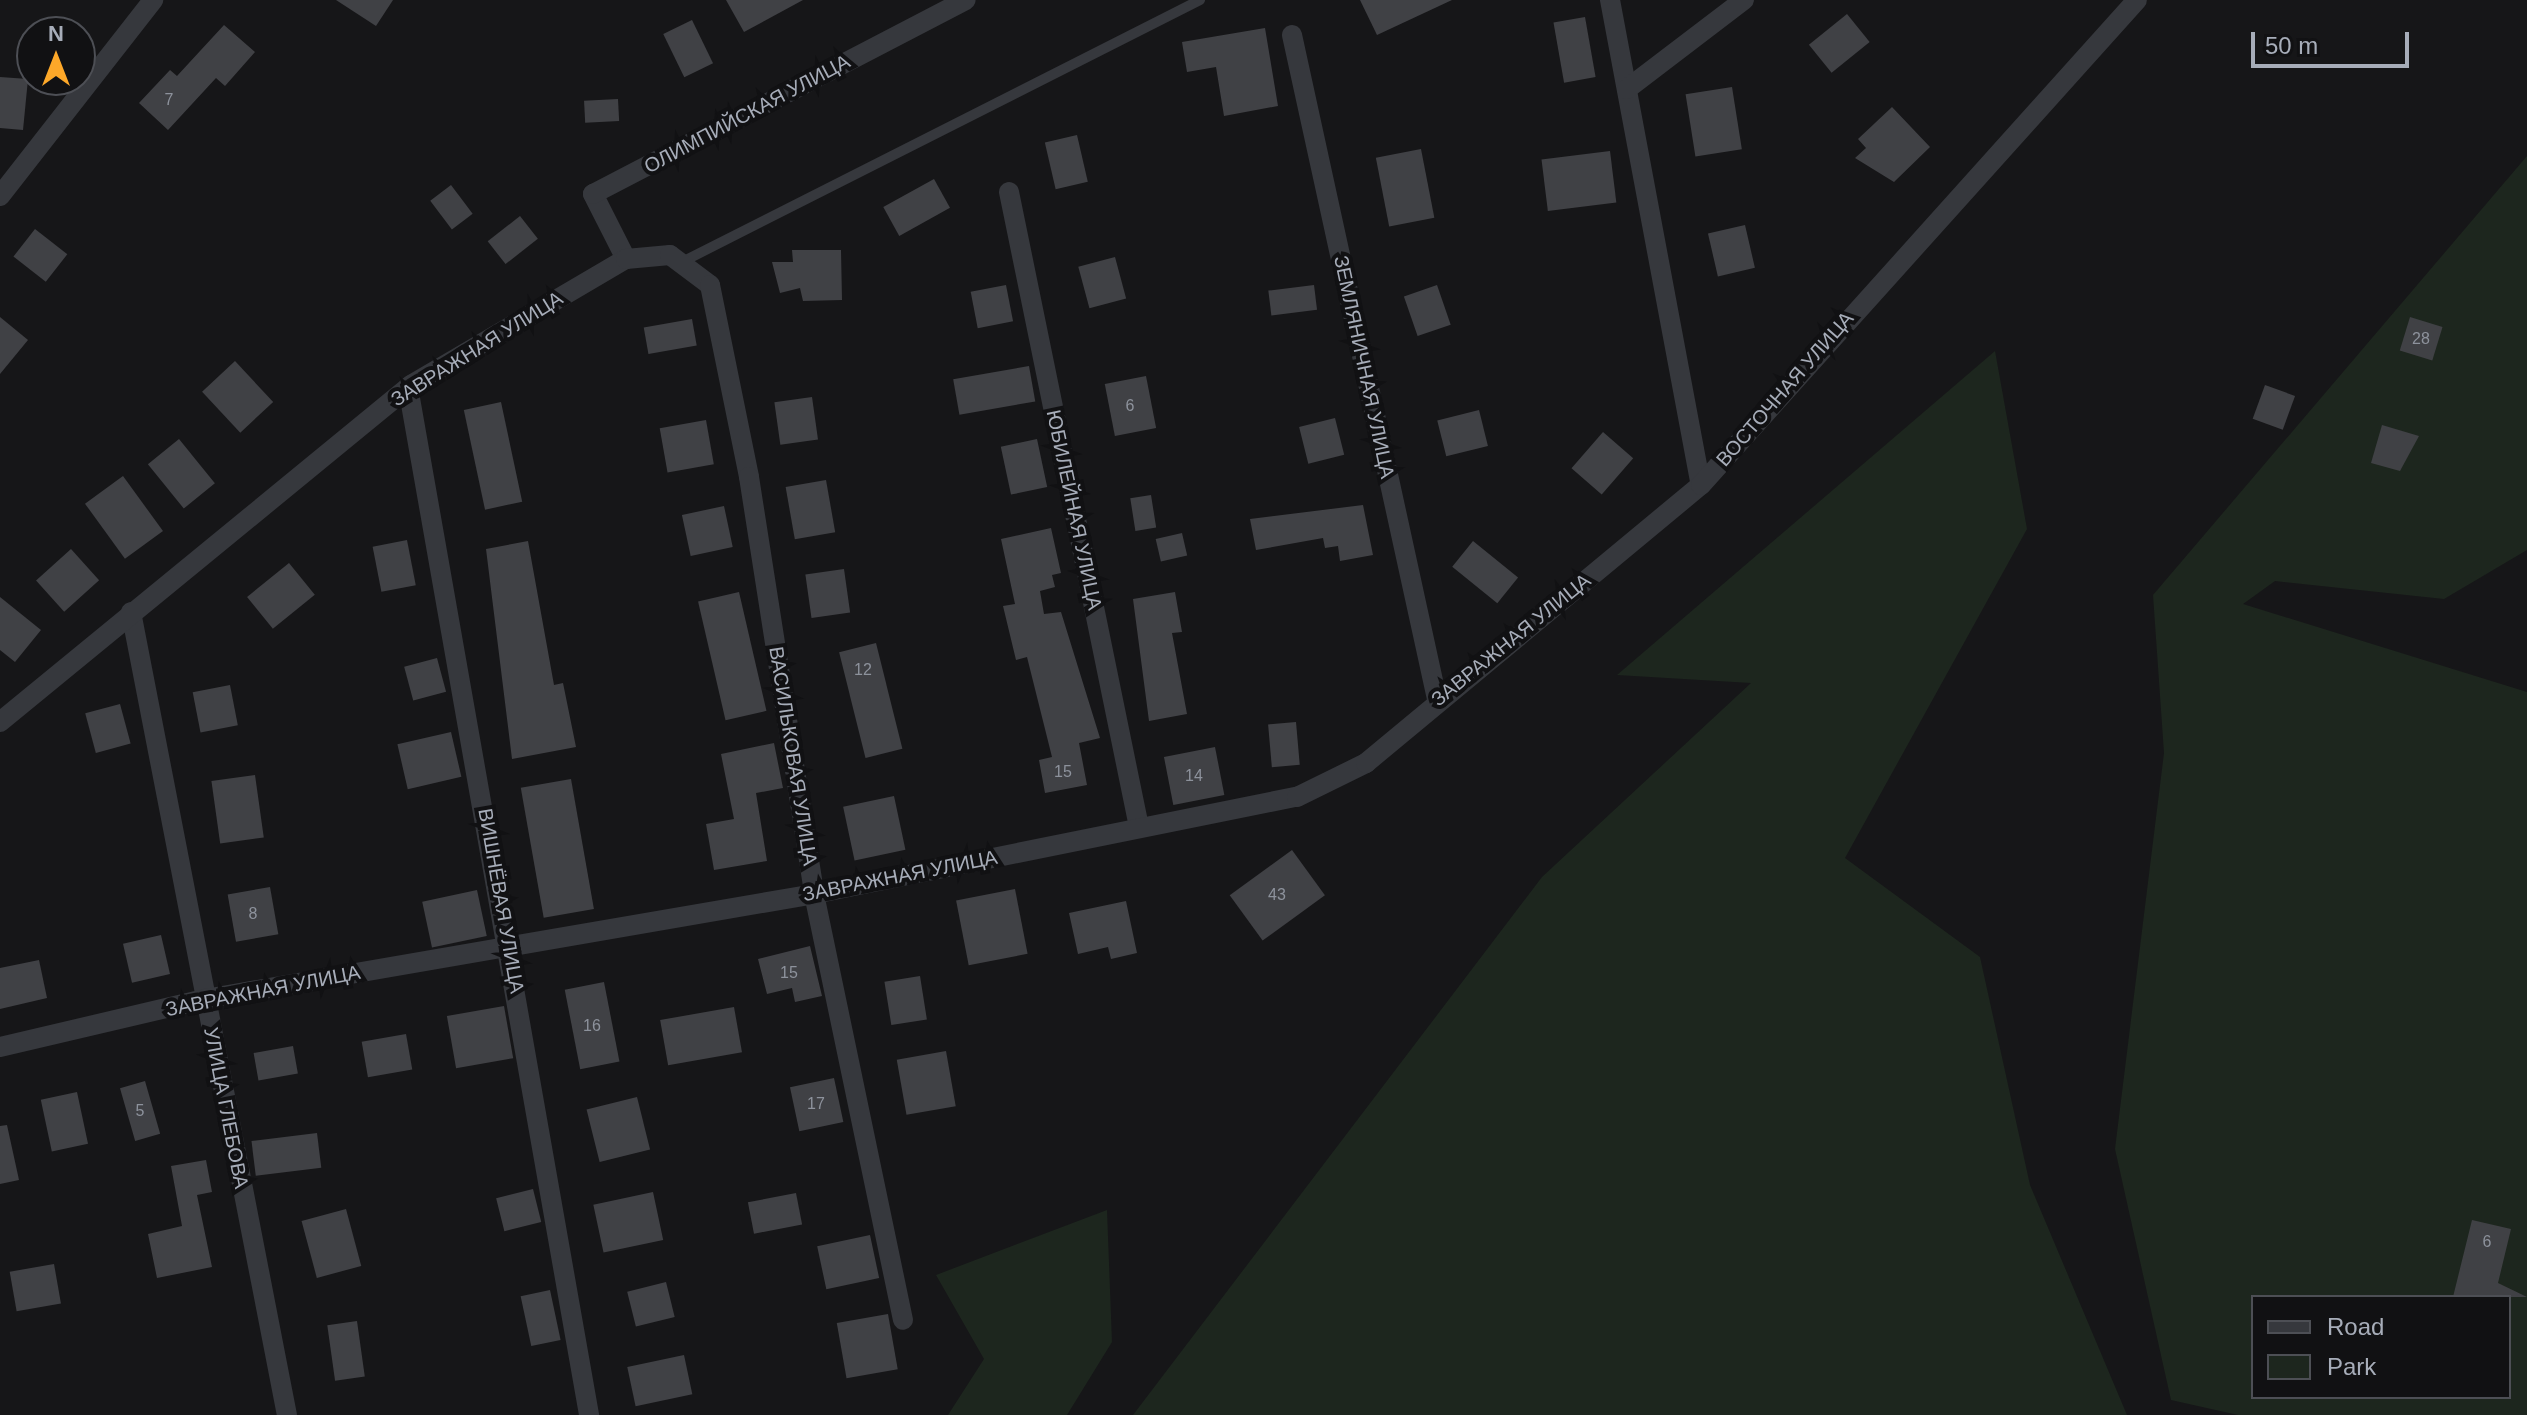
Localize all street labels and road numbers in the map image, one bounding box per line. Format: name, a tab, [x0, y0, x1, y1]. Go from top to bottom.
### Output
street label: ОЛИМПИЙСКАЯ УЛИЦА	[640, 49, 854, 179]
street label: ЗЕМЛЯНИЧНАЯ УЛИЦА	[1329, 253, 1399, 481]
street label: ЗАВРАЖНАЯ УЛИЦА	[387, 286, 567, 412]
street label: ВОСТОЧНАЯ УЛИЦА	[1711, 307, 1859, 471]
street label: ЮБИЛЕЙНАЯ УЛИЦА	[1041, 408, 1107, 612]
street label: ЗАВРАЖНАЯ УЛИЦА	[1427, 568, 1595, 712]
street label: ВАСИЛЬКОВАЯ УЛИЦА	[764, 645, 822, 867]
street label: ВИШНЁВАЯ УЛИЦА	[473, 807, 529, 995]
street label: ЗАВРАЖНАЯ УЛИЦА	[801, 845, 999, 907]
street label: ЗАВРАЖНАЯ УЛИЦА	[164, 960, 362, 1022]
street label: УЛИЦА ГЛЕБОВА	[199, 1025, 253, 1191]

